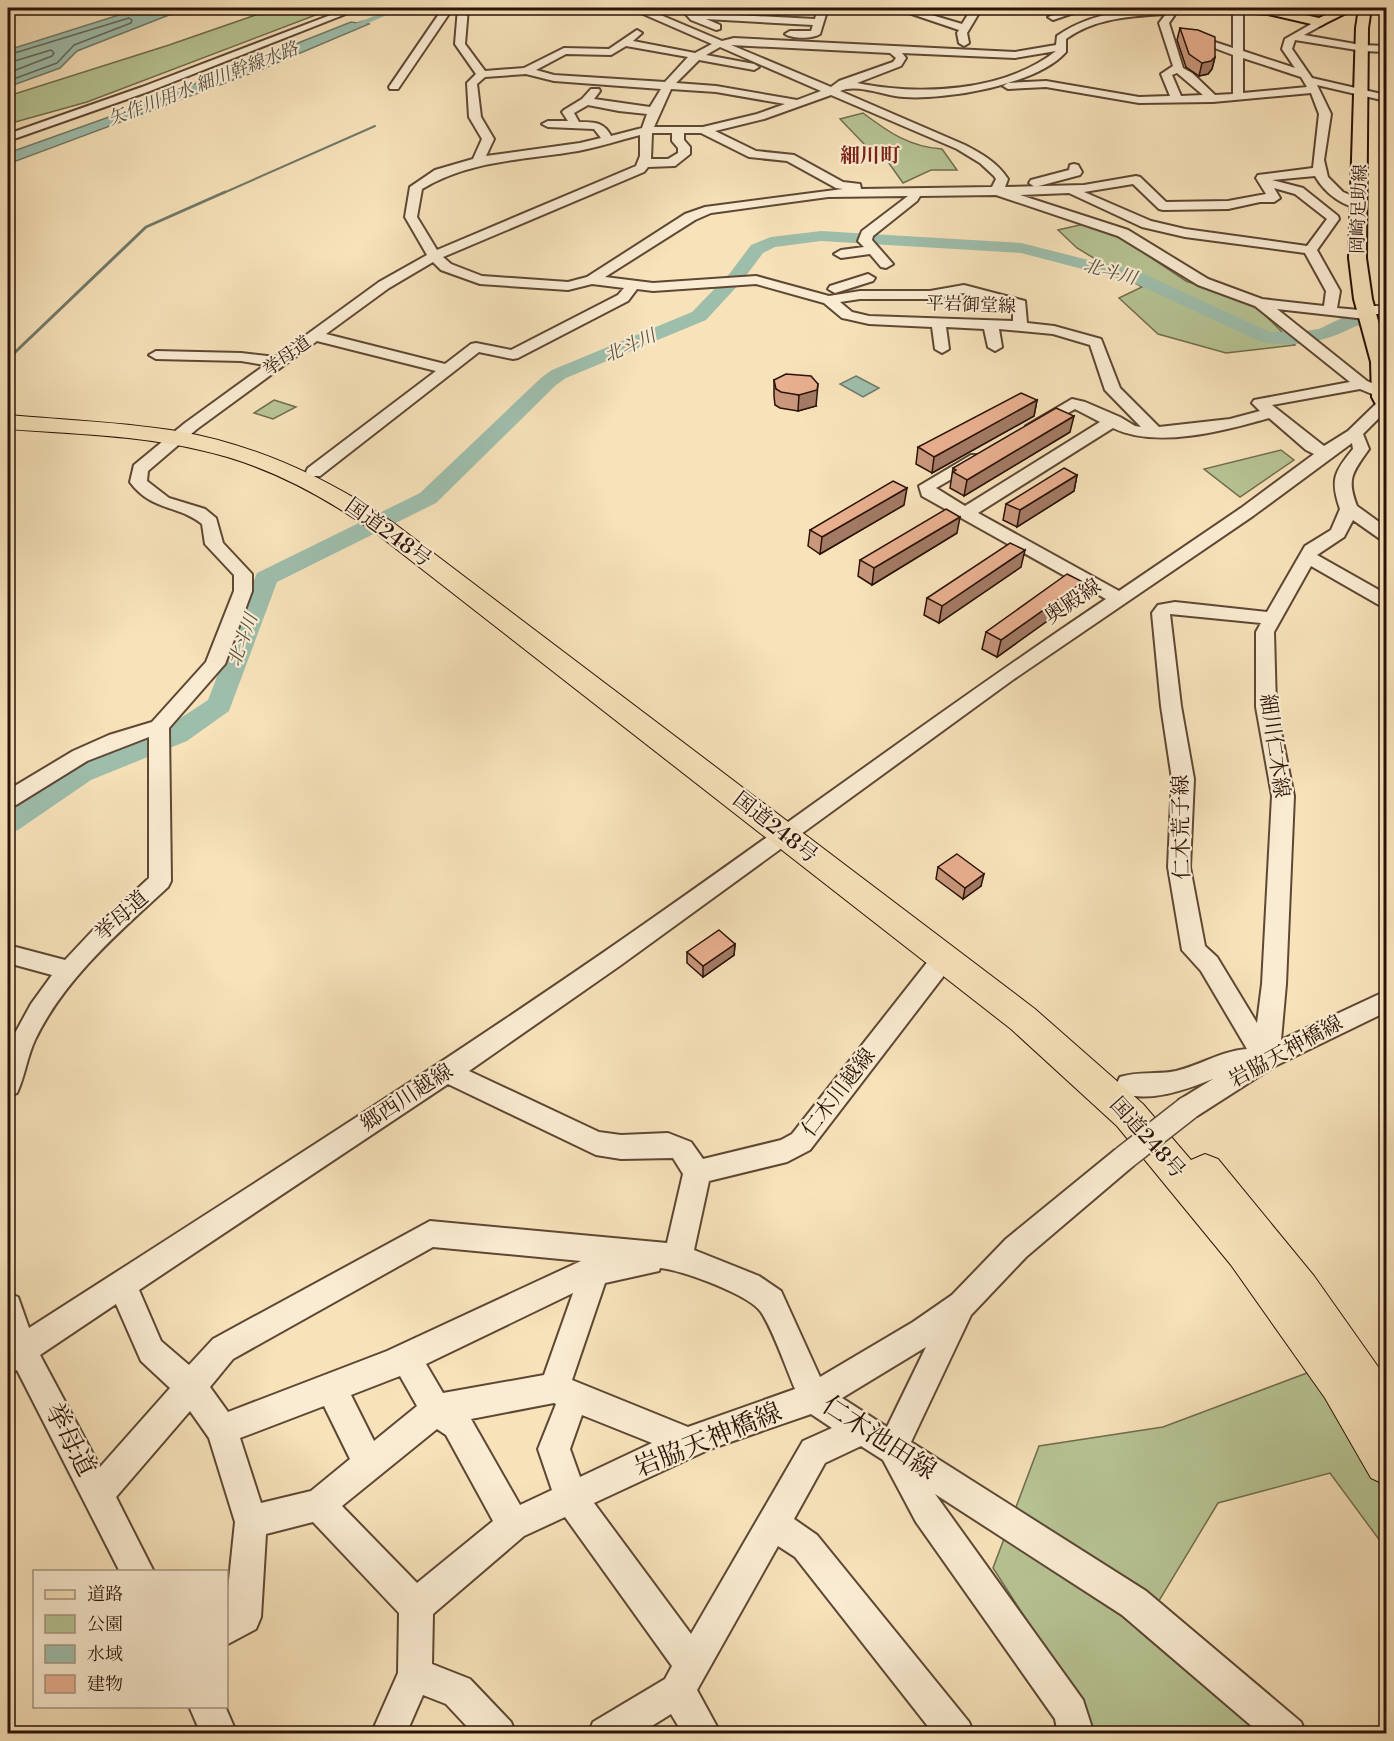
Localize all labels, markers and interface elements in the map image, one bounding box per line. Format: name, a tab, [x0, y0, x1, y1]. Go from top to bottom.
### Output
water label: 矢作川用水 細川幹線水路	[105, 36, 303, 131]
district label: 細川町	[840, 144, 901, 169]
street label: 岡崎足助線	[1346, 164, 1372, 254]
water label: 北斗川	[1081, 254, 1141, 291]
street label: 平岩御堂線	[926, 292, 1016, 318]
water label: 北斗川	[601, 324, 661, 367]
street label: 挙母道	[258, 331, 316, 381]
street label: 国道248号	[340, 493, 436, 573]
street label: 奥殿線	[1040, 574, 1106, 630]
water label: 北斗川	[223, 609, 264, 669]
street label: 細川仁木線	[1254, 692, 1294, 800]
street label: 仁木荒子線	[1168, 774, 1196, 880]
street label: 国道248号	[727, 787, 823, 869]
street label: 挙母道	[90, 885, 154, 947]
street label: 岩脇天神橋線	[1225, 1010, 1347, 1094]
street label: 仁木川越線	[796, 1044, 882, 1142]
street label: 郷西川越線	[356, 1059, 458, 1137]
street label: 国道248号	[1104, 1092, 1190, 1184]
street label: 仁木池田線	[816, 1389, 942, 1487]
street label: 岩脇天神橋線	[630, 1396, 786, 1484]
street label: 挙母道	[38, 1398, 102, 1482]
legend	[33, 1570, 228, 1708]
text: 道路	[87, 1583, 123, 1606]
text: 公園	[87, 1613, 123, 1636]
text: 水域	[87, 1643, 123, 1666]
text: 建物	[87, 1673, 123, 1696]

